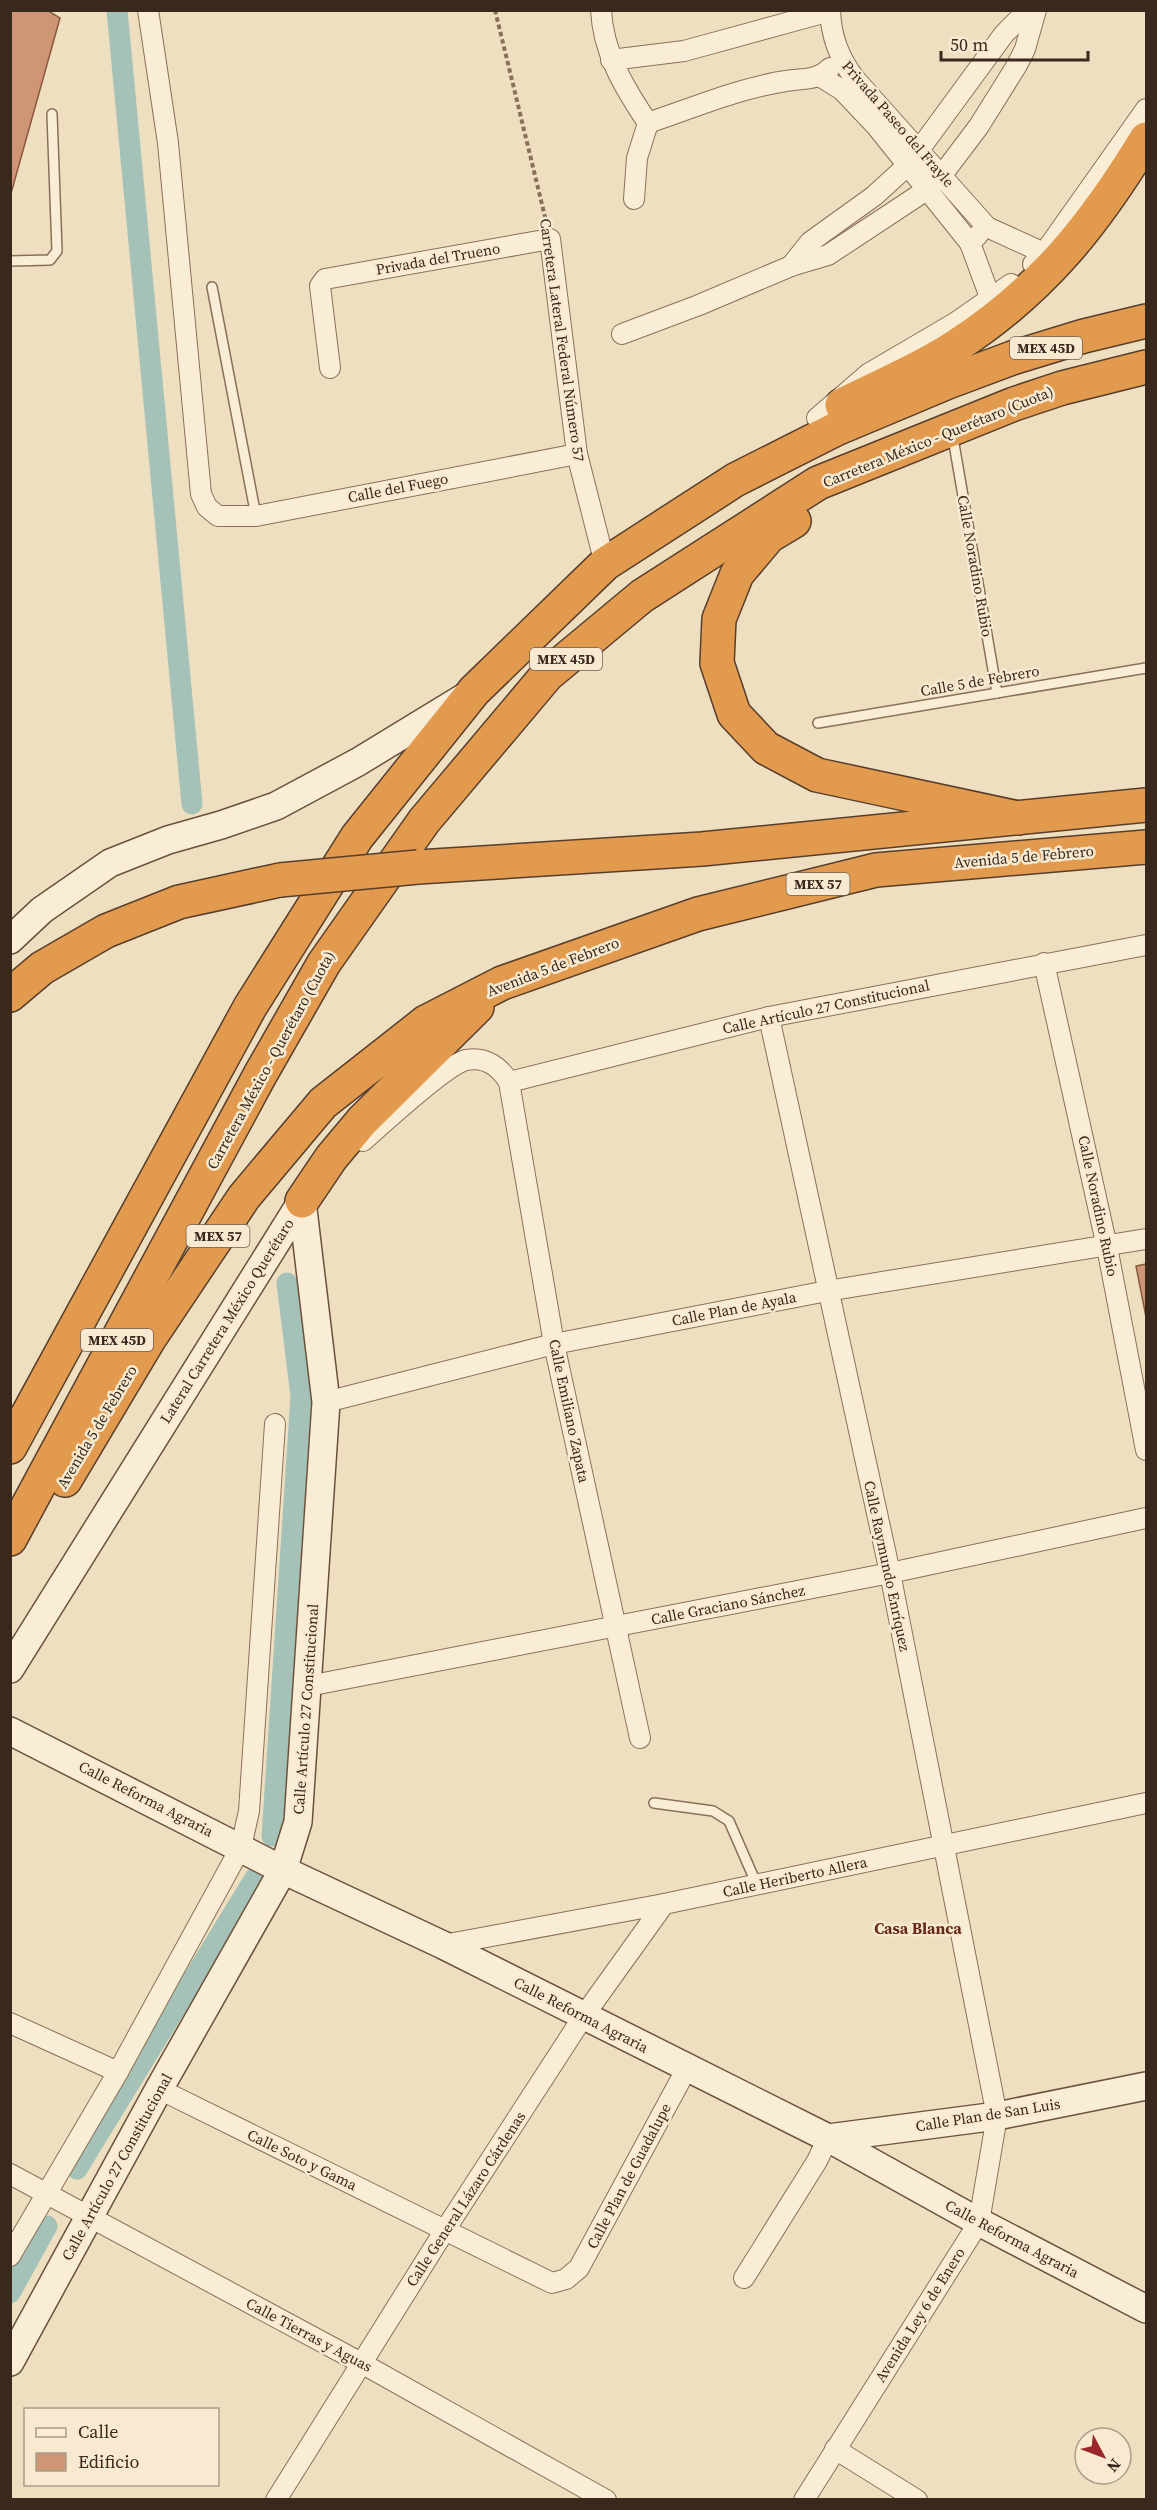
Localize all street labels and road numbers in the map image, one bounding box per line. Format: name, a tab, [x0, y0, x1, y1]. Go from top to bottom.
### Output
street label: Privada Paseo del Frayle	[837, 56, 960, 192]
street label: Carretera Lateral Federal Número 57	[535, 217, 590, 463]
street label: Privada del Trueno	[374, 237, 502, 280]
road number: MEX 45D	[1010, 337, 1082, 359]
street label: Carretera México - Querétaro (Cuota)	[819, 381, 1056, 493]
street label: Calle del Fuego	[346, 468, 450, 508]
street label: Calle Noradino Rubio	[953, 493, 998, 638]
road number: MEX 45D	[530, 648, 602, 670]
street label: Calle 5 de Febrero	[919, 660, 1041, 701]
street label: Avenida 5 de Febrero	[953, 840, 1095, 873]
road number: MEX 57	[786, 873, 850, 895]
street label: Avenida 5 de Febrero	[484, 932, 622, 1001]
street label: Carretera México - Querétaro (Cuota)	[202, 947, 340, 1173]
street label: Calle Artículo 27 Constitucional	[720, 974, 932, 1039]
street label: Calle Noradino Rubio	[1073, 1133, 1124, 1278]
street label: Lateral Carretera México Querétaro	[155, 1214, 298, 1427]
road number: MEX 57	[186, 1225, 250, 1247]
street label: Calle Plan de Ayala	[670, 1286, 798, 1331]
road number: MEX 45D	[81, 1329, 153, 1351]
street label: Calle Emiliano Zapata	[544, 1337, 595, 1485]
street label: Avenida 5 de Febrero	[51, 1361, 142, 1492]
street label: Calle Raymundo Enríquez	[859, 1479, 916, 1653]
street label: Calle Graciano Sánchez	[649, 1579, 807, 1630]
street label: Calle Artículo 27 Constitucional	[288, 1602, 323, 1815]
street label: Calle Reforma Agraria	[75, 1755, 217, 1842]
street label: Calle Heriberto Allera	[721, 1851, 869, 1902]
street label: Calle Reforma Agraria	[510, 1971, 652, 2058]
street label: Calle Artículo 27 Constitucional	[56, 2069, 177, 2264]
street label: Calle Plan de San Luis	[914, 2093, 1062, 2136]
street label: Calle Plan de Guadalupe	[581, 2099, 676, 2252]
street label: Calle General Lázaro Cárdenas	[401, 2107, 530, 2290]
street label: Calle Soto y Gama	[244, 2124, 361, 2195]
street label: Calle Reforma Agraria	[942, 2194, 1083, 2283]
street label: Avenida Ley 6 de Enero	[869, 2243, 970, 2386]
street label: Calle Tierras y Aguas	[242, 2292, 376, 2377]

